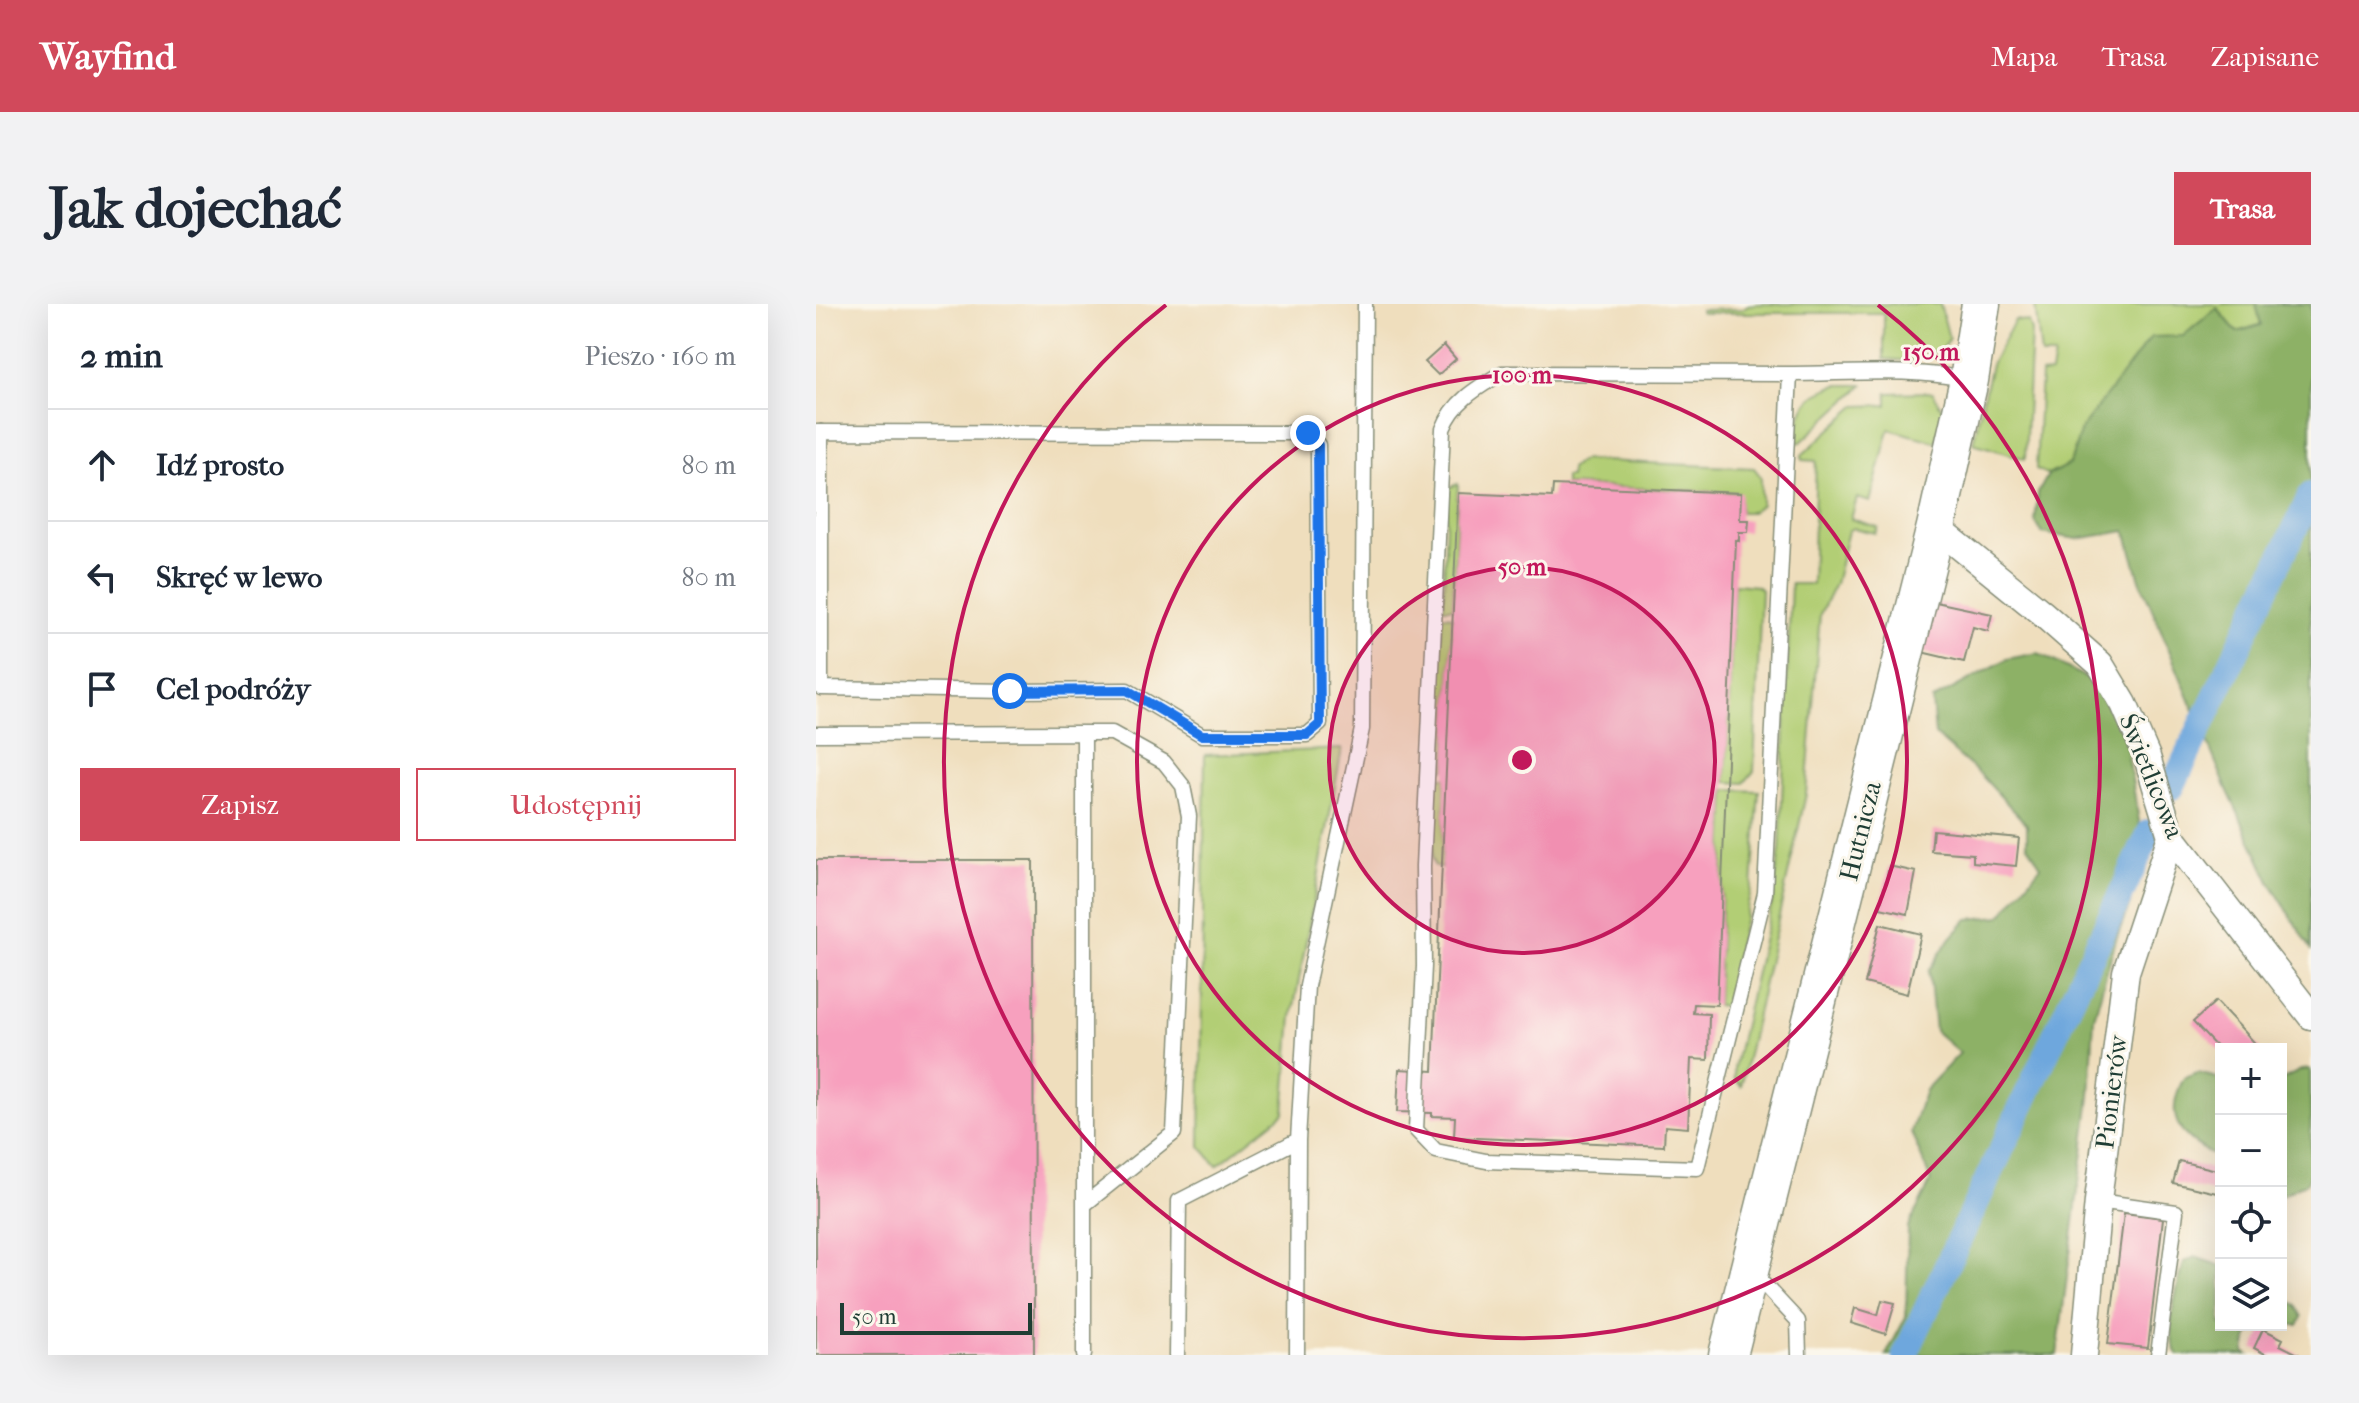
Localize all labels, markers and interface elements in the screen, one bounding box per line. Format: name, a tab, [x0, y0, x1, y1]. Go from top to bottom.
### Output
text: Wayfind	[40, 34, 176, 79]
text: Mapa	[1991, 40, 2057, 73]
text: Trasa	[2101, 40, 2167, 73]
text: Zapisane	[2211, 40, 2319, 73]
button: Trasa	[2174, 172, 2311, 245]
text: Jak dojechać	[48, 176, 342, 241]
text: 2 min	[80, 336, 163, 376]
text: 150 m	[1902, 338, 1961, 366]
text: Pieszo · 160 m	[584, 341, 736, 372]
text: 100 m	[1492, 361, 1553, 389]
route end	[1290, 415, 1326, 451]
icon: ahead	[80, 443, 124, 487]
text: Idź prosto	[156, 448, 284, 483]
text: 80 m	[681, 450, 736, 481]
text: 50 m	[1498, 553, 1547, 581]
icon: left	[80, 555, 124, 599]
text: Skręć w lewo	[156, 560, 323, 595]
text: 80 m	[681, 562, 736, 593]
icon: arrive	[80, 667, 124, 711]
text: Cel podróży	[156, 672, 310, 707]
route start	[992, 673, 1028, 709]
street label: Świetlicowa	[2112, 709, 2192, 844]
centre of rings	[1508, 746, 1536, 774]
button: Zapisz	[80, 768, 400, 841]
button: Udostępnij	[416, 768, 736, 841]
street label: Hutnicza	[1833, 777, 1888, 884]
street label: Pionierów	[2089, 1033, 2134, 1151]
map controls	[2215, 1043, 2287, 1331]
button: +	[2215, 1043, 2287, 1115]
button: −	[2215, 1115, 2287, 1187]
button: locate	[2215, 1187, 2287, 1259]
button: layers	[2215, 1259, 2287, 1331]
scale bar	[840, 1299, 1032, 1335]
text: 50 m	[852, 1304, 897, 1330]

